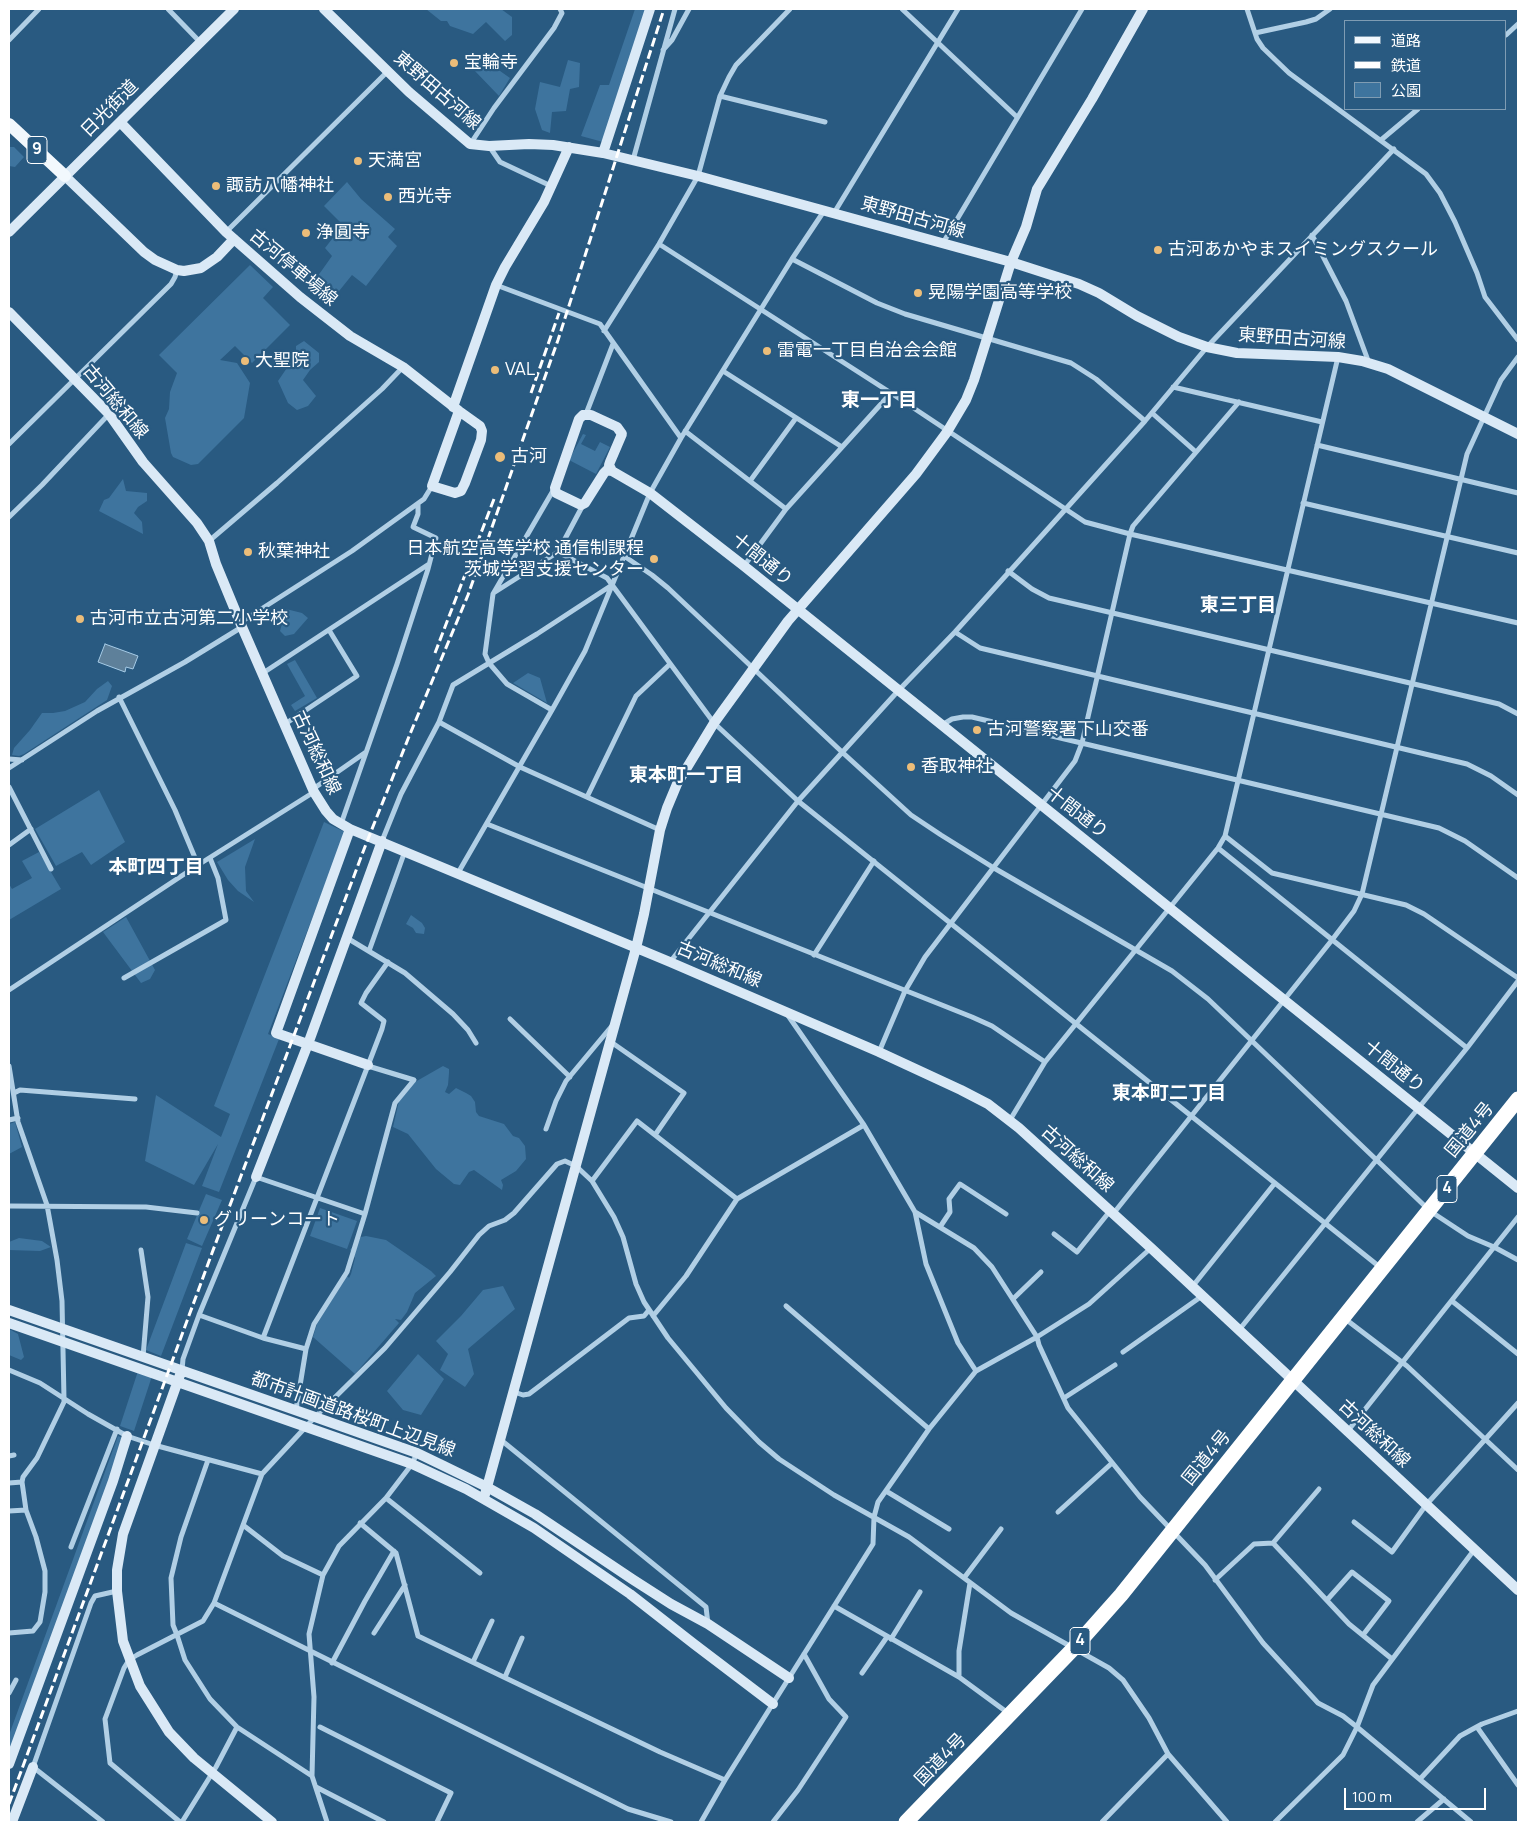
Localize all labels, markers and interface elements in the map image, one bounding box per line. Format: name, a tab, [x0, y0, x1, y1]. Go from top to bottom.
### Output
legend	[1344, 20, 1507, 110]
text: 道路	[1391, 30, 1421, 51]
street label: 東野田古河線	[389, 47, 485, 135]
place label: 宝輪寺	[464, 52, 518, 74]
text: 鉄道	[1391, 55, 1421, 76]
marker: 宝輪寺	[448, 57, 460, 69]
street label: 日光街道	[77, 76, 143, 142]
text: 公園	[1391, 80, 1421, 101]
road number: 9	[27, 136, 47, 164]
place label: 天満宮	[368, 150, 422, 172]
marker: 天満宮	[352, 155, 364, 167]
place label: 諏訪八幡神社	[226, 175, 334, 197]
marker: 諏訪八幡神社	[210, 180, 222, 192]
place label: 西光寺	[398, 186, 452, 208]
marker: 西光寺	[382, 191, 394, 203]
street label: 東野田古河線	[858, 193, 968, 243]
place label: 浄圓寺	[316, 222, 370, 244]
street label: 古河停車場線	[245, 225, 341, 311]
marker: 浄圓寺	[300, 227, 312, 239]
place label: 古河あかやまスイミングスクール	[1168, 239, 1438, 261]
marker: 古河あかやまスイミングスクール	[1152, 244, 1164, 256]
place label: 晃陽学園高等学校	[928, 282, 1072, 304]
marker: 晃陽学園高等学校	[912, 287, 924, 299]
street label: 東野田古河線	[1237, 324, 1347, 354]
place label: 雷電一丁目自治会会館	[777, 340, 957, 362]
marker: 雷電一丁目自治会会館	[761, 345, 773, 357]
place label: 大聖院	[255, 350, 309, 372]
marker: 大聖院	[239, 355, 251, 367]
place label: VAL	[505, 359, 535, 381]
street label: 古河総和線	[78, 361, 152, 443]
marker: VAL	[489, 364, 501, 376]
district label: 東一丁目	[841, 390, 917, 412]
place label: 古河	[511, 446, 547, 468]
marker: 古河	[493, 450, 507, 464]
street label: 十間通り	[727, 529, 797, 591]
place label: 日本航空高等学校 通信制課程 茨城学習支援センター	[406, 538, 644, 580]
place label: 秋葉神社	[258, 541, 330, 563]
marker: 秋葉神社	[242, 546, 254, 558]
marker: 日本航空高等学校 通信制課程 茨城学習支援センター	[648, 553, 660, 565]
district label: 東三丁目	[1200, 595, 1276, 617]
place label: 古河市立古河第二小学校	[90, 608, 288, 630]
marker: 古河市立古河第二小学校	[74, 613, 86, 625]
street label: 古河総和線	[287, 708, 345, 798]
place label: 古河警察署下山交番	[987, 719, 1149, 741]
marker: 古河警察署下山交番	[971, 724, 983, 736]
place label: 香取神社	[921, 756, 993, 778]
marker: 香取神社	[905, 761, 917, 773]
district label: 東本町一丁目	[629, 765, 743, 787]
street label: 十間通り	[1042, 782, 1112, 844]
district label: 本町四丁目	[109, 857, 203, 879]
street label: 古河総和線	[673, 937, 765, 993]
street label: 十間通り	[1359, 1036, 1429, 1098]
district label: 東本町二丁目	[1112, 1083, 1226, 1105]
street label: 国道4号	[1441, 1098, 1499, 1162]
street label: 古河総和線	[1036, 1121, 1118, 1197]
road number: 4	[1437, 1176, 1457, 1202]
place label: グリーンコート	[214, 1209, 340, 1231]
marker: グリーンコート	[198, 1214, 210, 1226]
street label: 都市計画道路桜町上辺見線	[248, 1368, 458, 1462]
street label: 古河総和線	[1334, 1395, 1414, 1473]
street label: 国道4号	[1178, 1426, 1236, 1490]
road number: 4	[1070, 1628, 1090, 1654]
street label: 国道4号	[911, 1729, 971, 1791]
scale bar	[1347, 1778, 1490, 1810]
text: 100 m	[1352, 1786, 1392, 1807]

